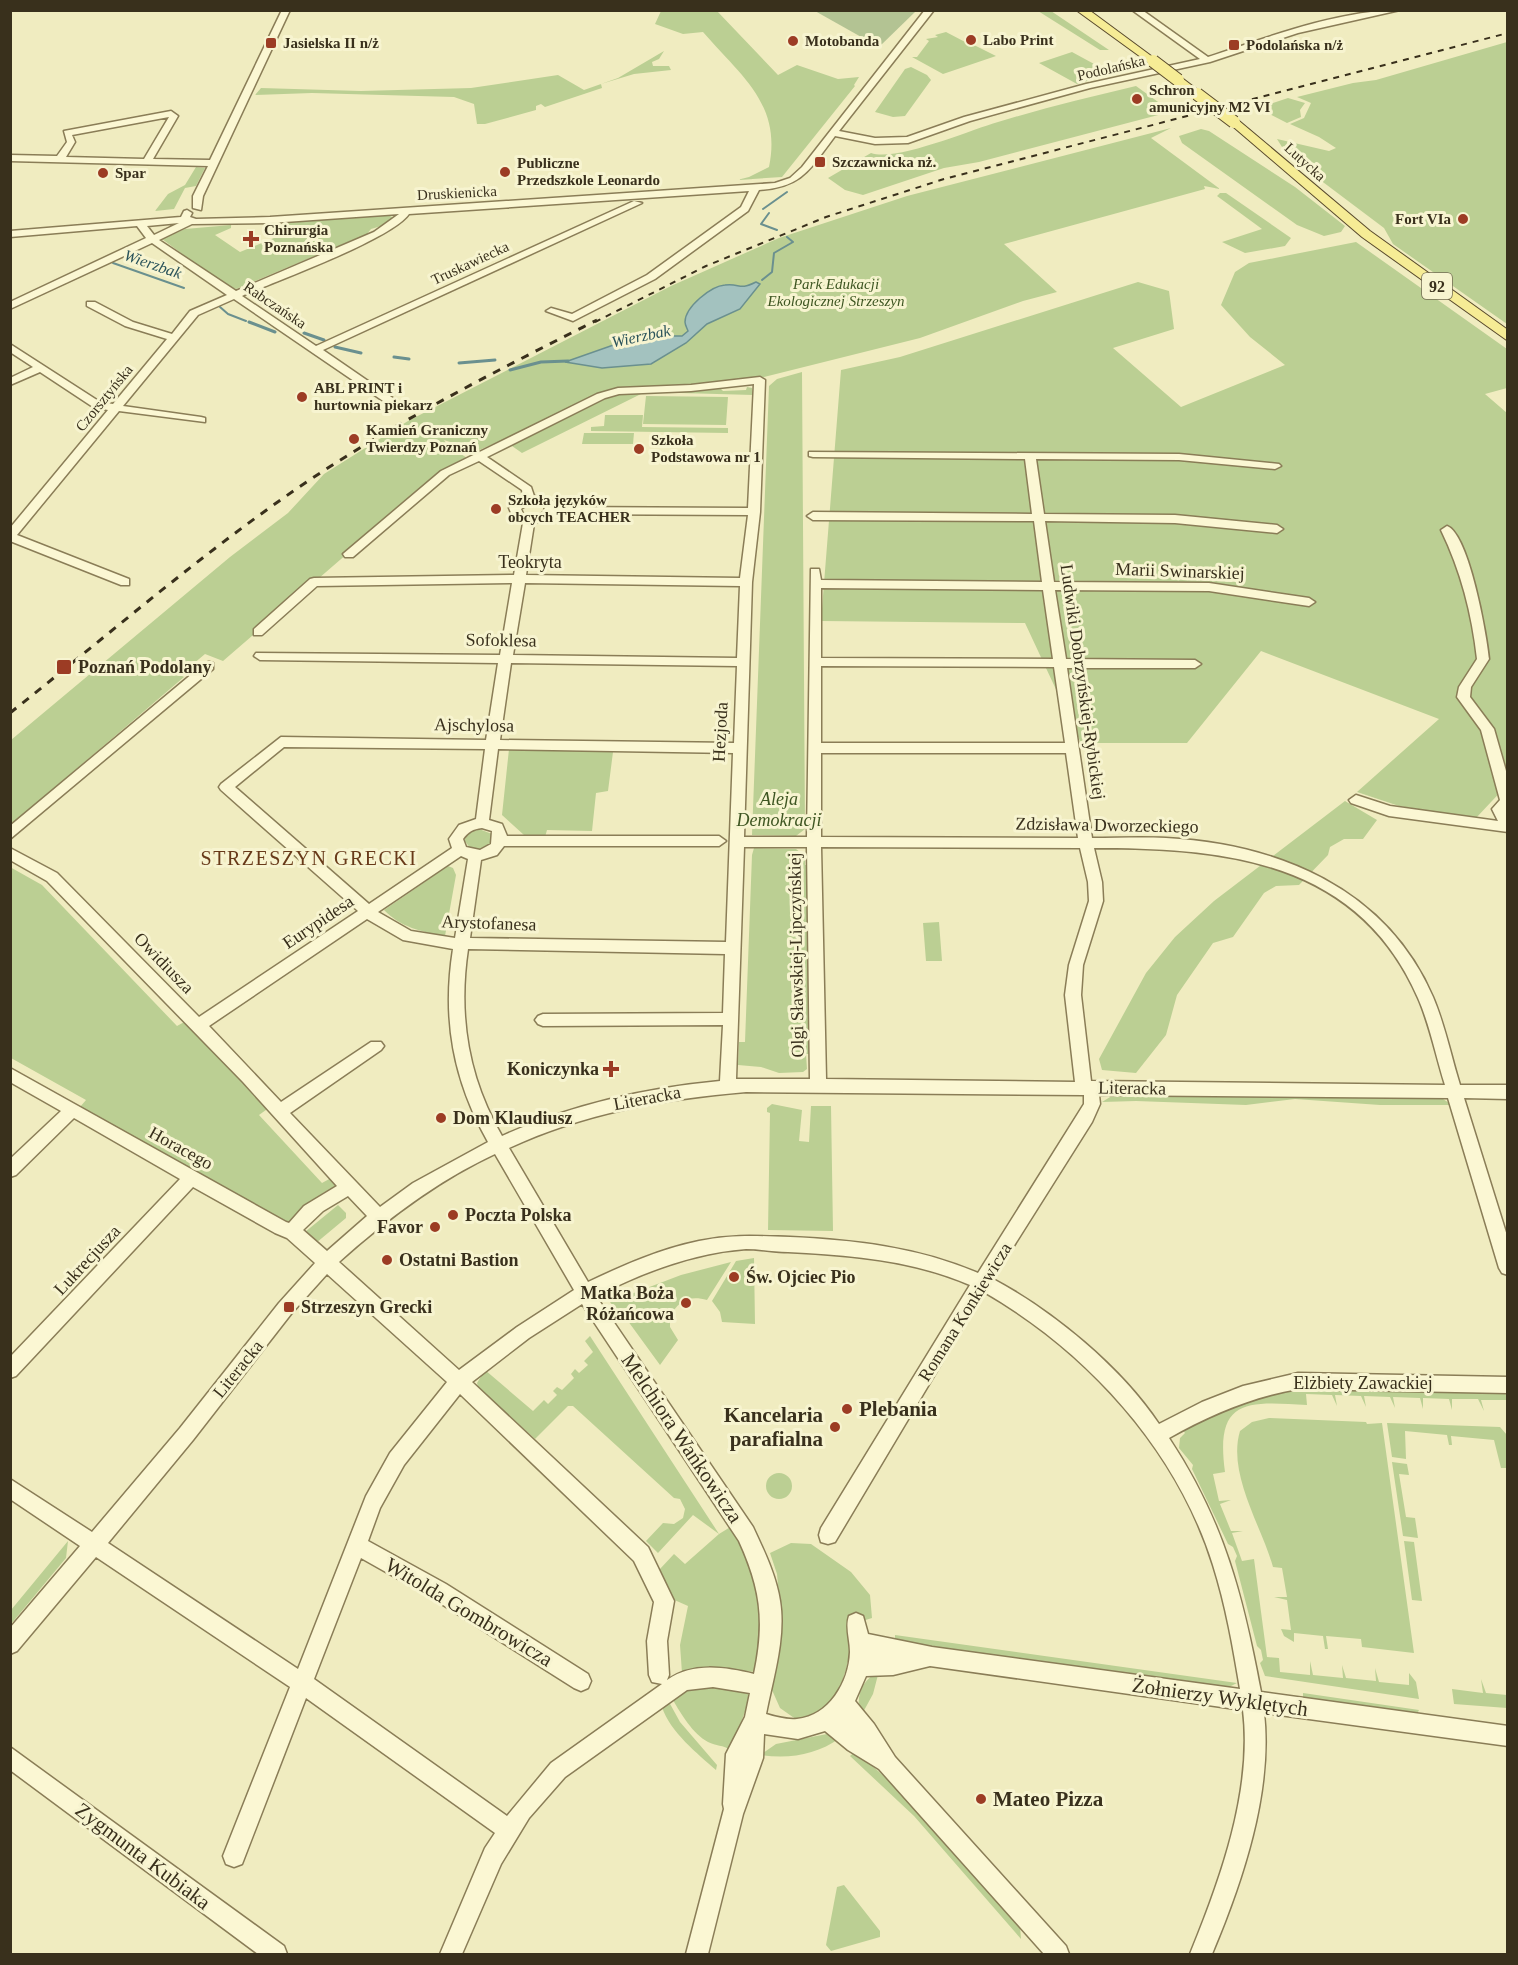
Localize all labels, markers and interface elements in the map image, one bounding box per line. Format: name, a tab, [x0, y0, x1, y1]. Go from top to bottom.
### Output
place label: Labo Print	[983, 32, 1053, 48]
place label: Motobanda	[805, 33, 880, 49]
marker: Labo Print	[964, 33, 978, 47]
marker: Motobanda	[786, 34, 800, 48]
place label: Jasielska II n/ż	[283, 35, 379, 51]
marker: Jasielska II n/ż	[264, 36, 278, 50]
place label: Podolańska n/ż	[1246, 37, 1343, 53]
marker: Podolańska n/ż	[1227, 38, 1241, 52]
street label: Podolańska	[1076, 52, 1147, 84]
place label: Schron amunicyjny M2 VI	[1149, 82, 1271, 115]
marker: Schron amunicyjny M2 VI	[1130, 92, 1144, 106]
street label: Lutycka	[1281, 140, 1329, 185]
place label: Szczawnicka nż.	[832, 154, 936, 170]
place label: Publiczne Przedszkole Leonardo	[517, 155, 660, 188]
marker: Szczawnicka nż.	[813, 155, 827, 169]
place label: Spar	[115, 165, 146, 181]
marker: Publiczne Przedszkole Leonardo	[498, 165, 512, 179]
marker: Spar	[96, 166, 110, 180]
street label: Druskienicka	[417, 183, 498, 203]
place label: Fort VIa	[1395, 211, 1451, 227]
marker: Fort VIa	[1456, 212, 1470, 226]
place label: Chirurgia Poznańska	[264, 222, 334, 255]
marker: Chirurgia Poznańska	[242, 230, 260, 248]
street label: Truskawiecka	[429, 238, 512, 288]
water label: Wierzbak	[122, 246, 185, 282]
road number: 92	[1422, 273, 1452, 299]
park label: Park Edukacji Ekologicznej Strzeszyn	[766, 276, 905, 309]
street label: Rabczańska	[241, 278, 309, 332]
water label: Wierzbak	[610, 321, 673, 351]
street label: Czorsztyńska	[72, 361, 136, 434]
place label: ABL PRINT i hurtownia piekarz	[314, 380, 433, 413]
marker: ABL PRINT i hurtownia piekarz	[295, 390, 309, 404]
place label: Kamień Graniczny Twierdzy Poznań	[366, 422, 489, 455]
marker: Kamień Graniczny Twierdzy Poznań	[347, 432, 361, 446]
place label: Szkoła Podstawowa nr 1	[651, 432, 761, 465]
marker: Szkoła Podstawowa nr 1	[632, 442, 646, 456]
place label: Szkoła języków obcych TEACHER	[508, 492, 631, 525]
marker: Szkoła języków obcych TEACHER	[489, 502, 503, 516]
street label: Teokryta	[498, 552, 562, 572]
street label: Marii Swinarskiej	[1115, 559, 1245, 583]
street label: Ludwiki Dobrzyńskiej-Rybickiej	[1057, 563, 1109, 801]
street label: Sofoklesa	[465, 629, 537, 651]
place label: Poznań Podolany	[78, 657, 212, 677]
marker: Poznań Podolany	[55, 658, 73, 676]
street label: Hezjoda	[708, 702, 732, 762]
street label: Ajschylosa	[434, 714, 514, 736]
park label: Aleja Demokracji	[736, 789, 821, 830]
street label: Zdzisława Dworzeckiego	[1015, 813, 1199, 837]
district label: STRZESZYN GRECKI	[201, 847, 417, 869]
street label: Olgi Sławskiej-Lipczyńskiej	[784, 852, 808, 1058]
street label: Eurypidesa	[279, 891, 357, 953]
street label: Arystofanesa	[441, 911, 537, 935]
street label: Owidiusza	[130, 928, 198, 998]
place label: Koniczynka	[507, 1059, 599, 1079]
marker: Koniczynka	[604, 1062, 618, 1076]
street label: Literacka	[1098, 1077, 1166, 1099]
street label: Literacka	[612, 1082, 682, 1114]
place label: Dom Klaudiusz	[453, 1108, 573, 1128]
marker: Dom Klaudiusz	[434, 1111, 448, 1125]
street label: Horacego	[146, 1122, 216, 1174]
place label: Poczta Polska	[465, 1205, 571, 1225]
marker: Poczta Polska	[446, 1208, 460, 1222]
place label: Favor	[377, 1217, 423, 1237]
marker: Favor	[428, 1220, 442, 1234]
street label: Lukrecjusza	[50, 1221, 124, 1299]
street label: Romana Konkiewicza	[914, 1239, 1016, 1385]
place label: Ostatni Bastion	[399, 1250, 519, 1270]
marker: Ostatni Bastion	[380, 1253, 394, 1267]
place label: Św. Ojciec Pio	[746, 1266, 855, 1287]
marker: Św. Ojciec Pio	[727, 1270, 741, 1284]
place label: Matka Boża Różańcowa	[581, 1283, 674, 1324]
marker: Matka Boża Różańcowa	[679, 1296, 693, 1310]
place label: Strzeszyn Grecki	[301, 1297, 432, 1317]
marker: Strzeszyn Grecki	[282, 1300, 296, 1314]
street label: Literacka	[209, 1336, 267, 1402]
street label: Melchiora Wańkowicza	[616, 1349, 748, 1528]
street label: Elżbiety Zawackiej	[1293, 1373, 1433, 1393]
place label: Plebania	[859, 1397, 938, 1421]
marker: Plebania	[840, 1402, 854, 1416]
place label: Kancelaria parafialna	[724, 1403, 823, 1451]
marker: Kancelaria parafialna	[828, 1420, 842, 1434]
street label: Witolda Gombrowicza	[381, 1553, 558, 1672]
street label: Żołnierzy Wyklętych	[1131, 1673, 1310, 1721]
place label: Mateo Pizza	[993, 1787, 1104, 1811]
marker: Mateo Pizza	[974, 1792, 988, 1806]
street label: Zygmunta Kubiaka	[71, 1797, 216, 1915]

